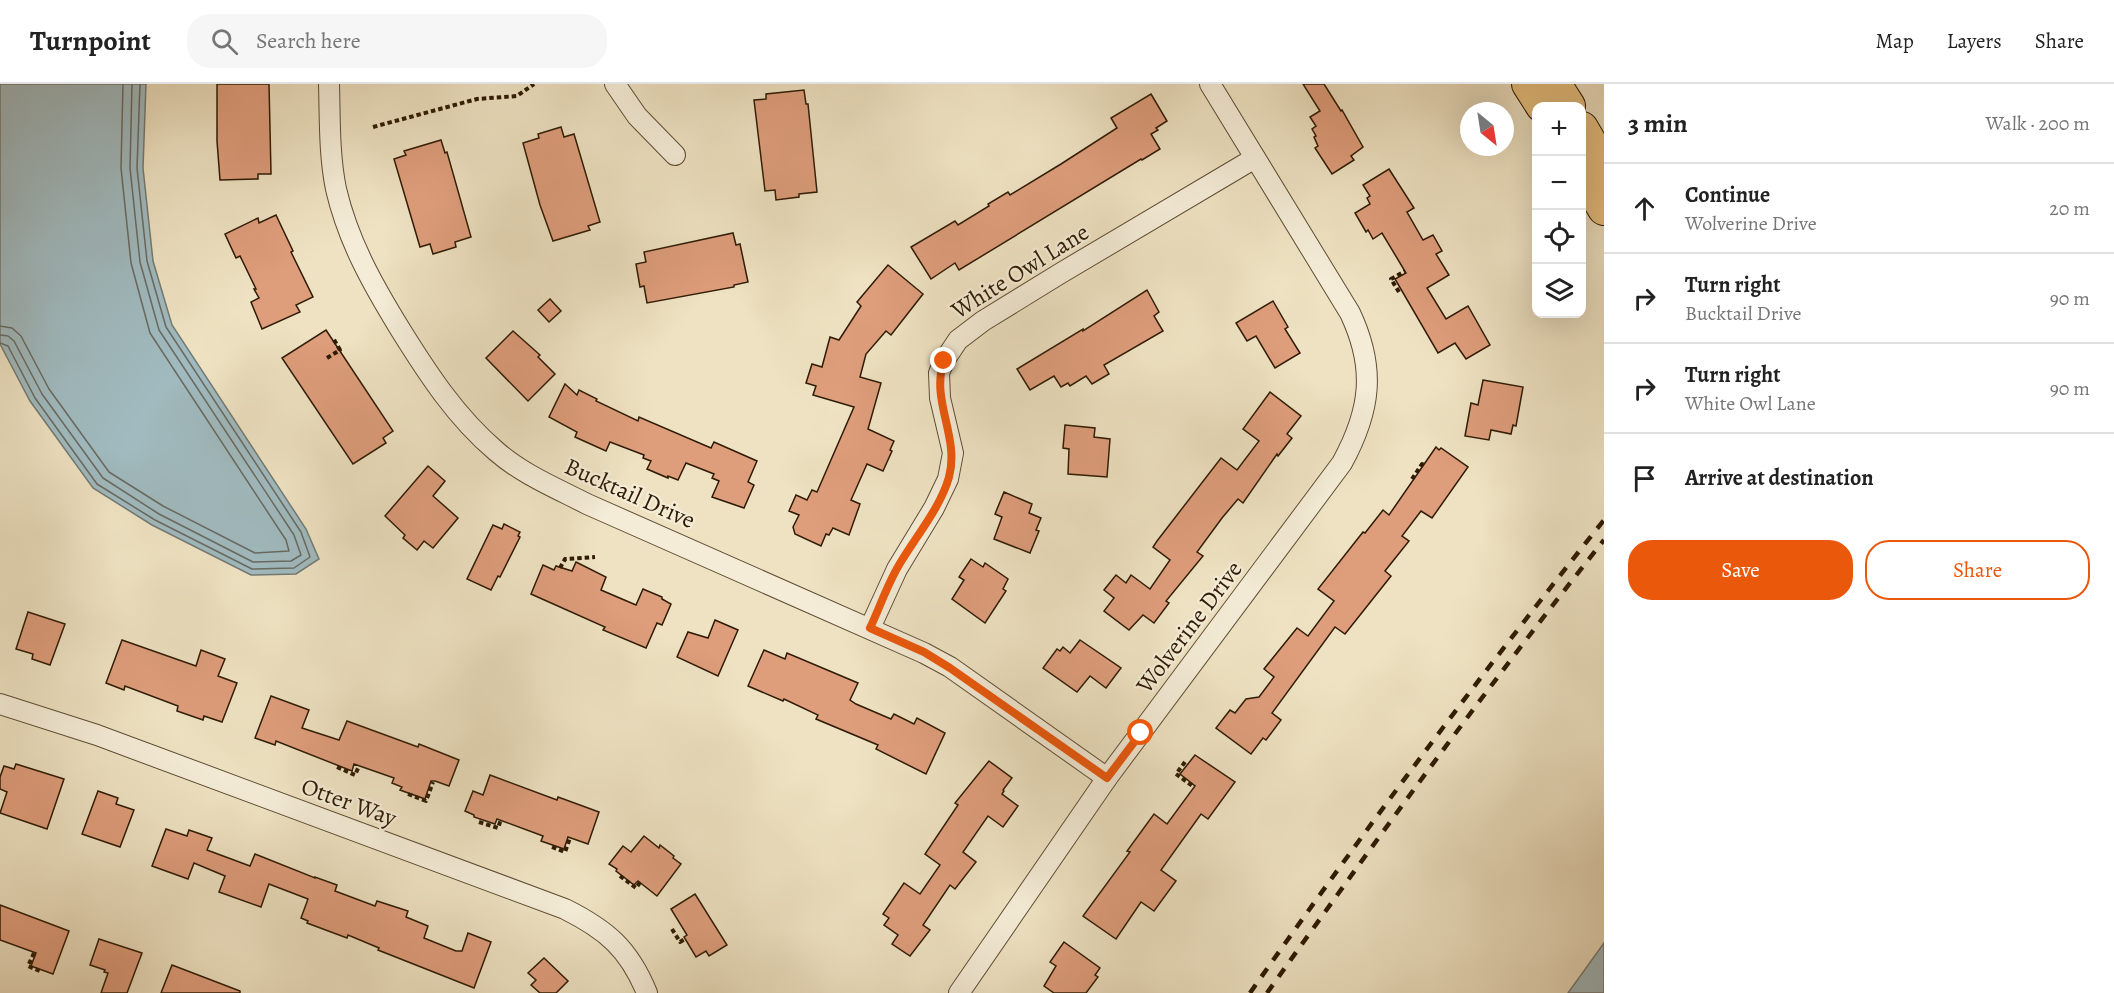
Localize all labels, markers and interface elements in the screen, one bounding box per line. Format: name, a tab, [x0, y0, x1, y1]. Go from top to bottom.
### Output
search box	[187, 14, 607, 68]
text: Turnpoint	[30, 22, 151, 60]
icon: search	[208, 25, 241, 58]
text: Search here	[256, 26, 361, 56]
text: Map	[1875, 27, 1914, 55]
text: Layers	[1947, 27, 2002, 55]
text: Share	[2035, 27, 2084, 55]
north arrow	[1460, 102, 1514, 156]
map controls	[1532, 102, 1586, 318]
button: +	[1532, 102, 1586, 156]
text: 3 min	[1628, 106, 1688, 141]
text: Walk · 200 m	[1986, 110, 2090, 137]
button: −	[1532, 156, 1586, 210]
text: Continue	[1685, 180, 1770, 210]
icon: ahead	[1628, 192, 1661, 225]
text: 20 m	[2049, 195, 2090, 222]
button: locate	[1532, 210, 1586, 264]
text: Wolverine Drive	[1685, 210, 1817, 237]
street label: White Owl Lane	[944, 216, 1095, 327]
button: layers	[1532, 264, 1586, 318]
text: Turn right	[1685, 270, 1781, 300]
icon: right	[1628, 282, 1661, 315]
text: 90 m	[2050, 285, 2090, 312]
text: Bucktail Drive	[1685, 300, 1801, 327]
route end	[930, 347, 956, 373]
text: Turn right	[1685, 360, 1781, 390]
icon: right	[1628, 372, 1661, 405]
text: 90 m	[2050, 375, 2090, 402]
text: White Owl Lane	[1685, 390, 1816, 417]
street label: Bucktail Drive	[560, 450, 700, 536]
icon: arrive	[1628, 462, 1661, 495]
text: Arrive at destination	[1685, 463, 1874, 493]
button: Save	[1628, 540, 1853, 600]
button: Share	[1865, 540, 2090, 600]
street label: Wolverine Drive	[1128, 554, 1249, 700]
route start	[1127, 719, 1153, 745]
street label: Otter Way	[297, 770, 401, 834]

